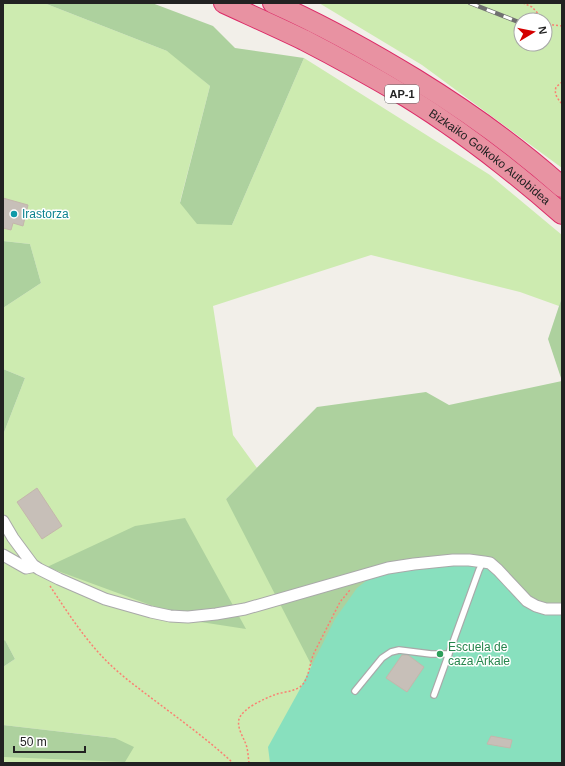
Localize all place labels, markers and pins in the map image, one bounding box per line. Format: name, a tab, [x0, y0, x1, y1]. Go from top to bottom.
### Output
place label: Irastorza	[22, 207, 69, 221]
marker: Irastorza	[9, 209, 19, 219]
place label: Escuela de caza Arkale	[448, 640, 510, 668]
marker: Escuela de caza Arkale	[435, 649, 445, 659]

